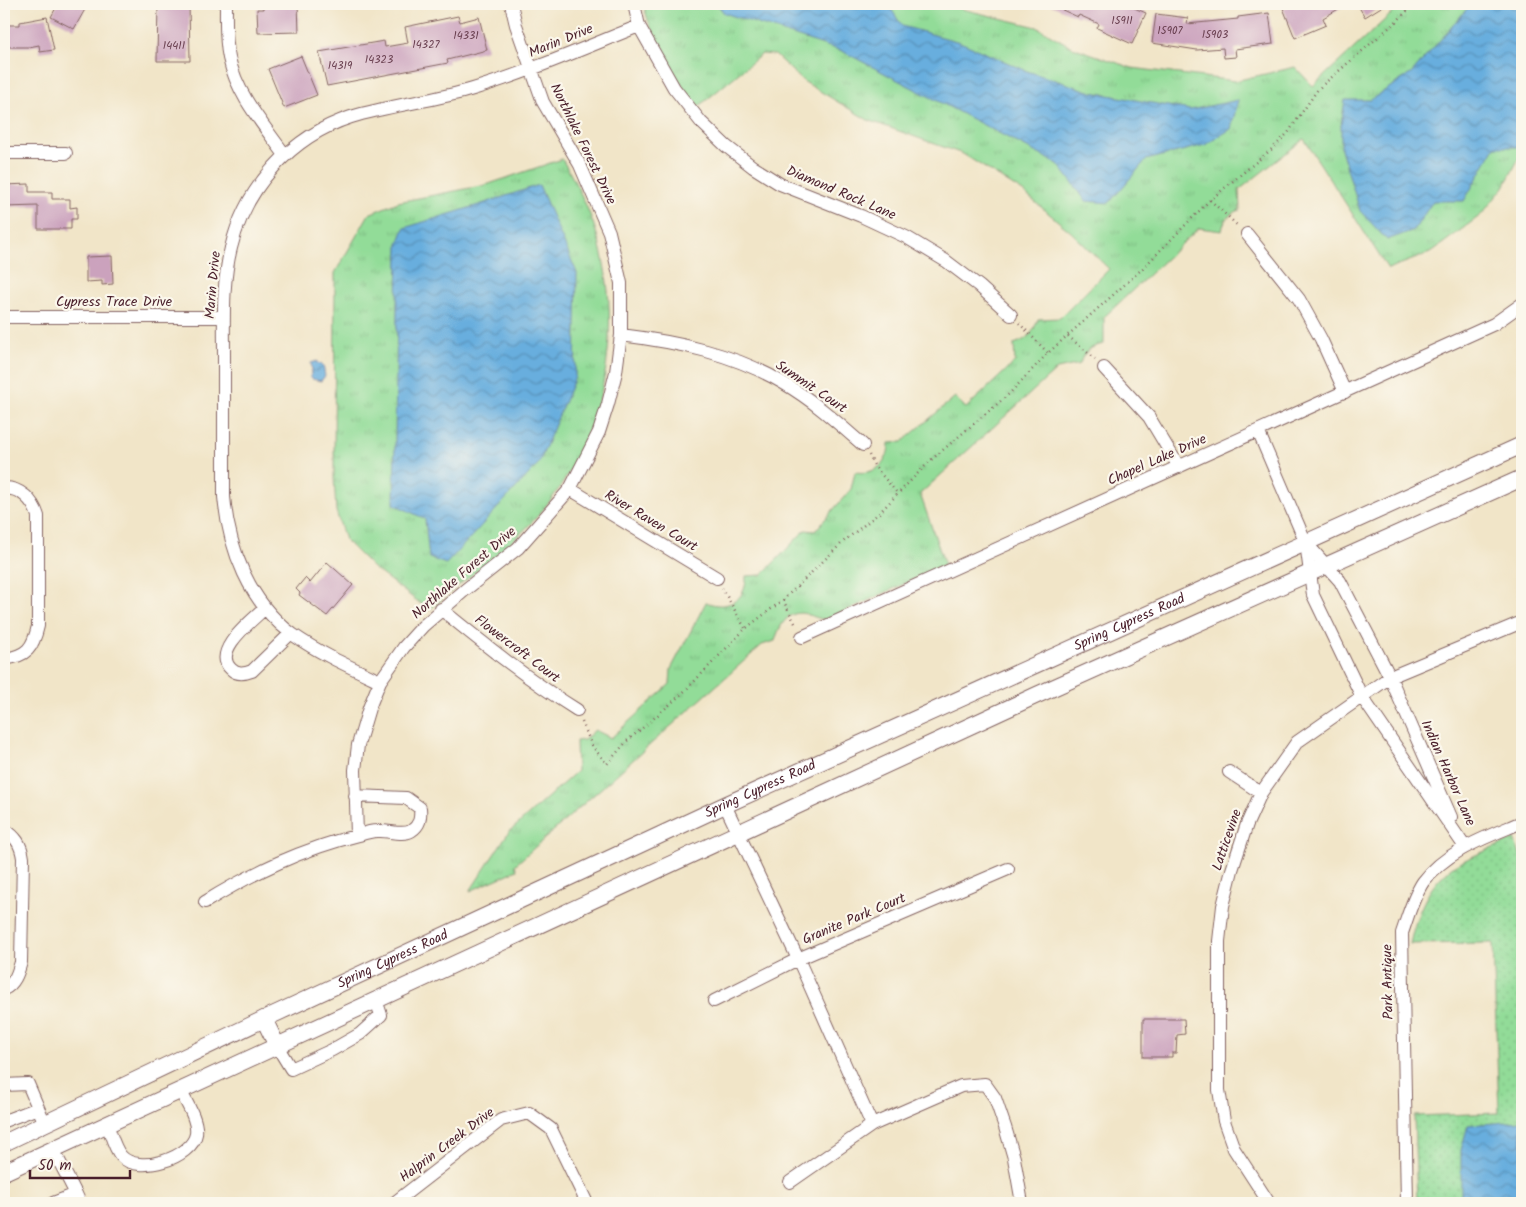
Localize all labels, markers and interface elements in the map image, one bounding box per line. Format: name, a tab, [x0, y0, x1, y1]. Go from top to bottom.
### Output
house number: 15911	[1111, 12, 1133, 30]
street label: Marin Drive	[525, 18, 597, 64]
house number: 15907	[1157, 22, 1184, 40]
house number: 15903	[1202, 26, 1228, 44]
house number: 14331	[453, 27, 479, 45]
house number: 14327	[412, 36, 441, 54]
house number: 14411	[163, 37, 185, 55]
house number: 14323	[365, 51, 393, 69]
house number: 14319	[328, 57, 353, 75]
street label: Northlake Forest Drive	[544, 80, 622, 209]
street label: Diamond Rock Lane	[783, 160, 900, 226]
street label: Marin Drive	[199, 250, 227, 320]
street label: Cypress Trace Drive	[56, 291, 173, 313]
street label: Summit Court	[771, 355, 852, 419]
street label: Chapel Lake Drive	[1104, 428, 1211, 492]
street label: River Raven Court	[600, 484, 702, 558]
street label: Northlake Forest Drive	[407, 521, 522, 625]
street label: Spring Cypress Road	[1070, 587, 1190, 657]
street label: Flowercroft Court	[469, 609, 565, 689]
street label: Indian Harbor Lane	[1415, 716, 1482, 830]
street label: Spring Cypress Road	[701, 754, 820, 824]
street label: Latticevine	[1206, 806, 1248, 874]
street label: Granite Park Court	[799, 887, 910, 951]
street label: Spring Cypress Road	[334, 924, 453, 995]
street label: Park Antique	[1376, 943, 1400, 1020]
street label: Halprin Creek Drive	[395, 1101, 500, 1188]
scale bar	[30, 1147, 130, 1179]
text: 50 m	[38, 1154, 72, 1178]

